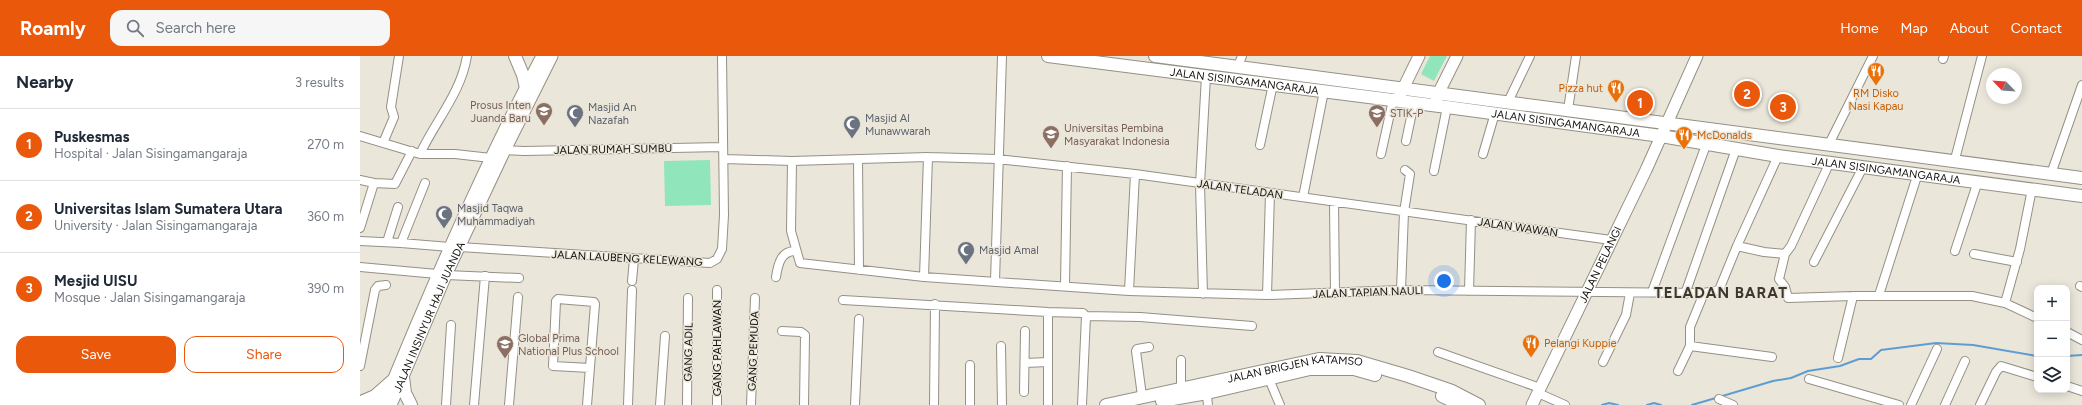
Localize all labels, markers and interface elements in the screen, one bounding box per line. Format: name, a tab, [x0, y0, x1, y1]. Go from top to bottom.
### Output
search box	[110, 10, 390, 46]
text: Roamly	[20, 17, 86, 40]
icon: search	[124, 17, 146, 39]
text: Search here	[156, 19, 236, 37]
text: Home	[1840, 20, 1879, 37]
text: Map	[1901, 20, 1928, 37]
text: About	[1950, 20, 1989, 37]
text: Contact	[2011, 20, 2062, 37]
restaurant icon: RM Disko Nasi Kapau	[1866, 61, 1886, 86]
street label: JALAN SISINGAMANGARAJA	[1169, 66, 1320, 98]
north arrow	[1986, 68, 2022, 104]
text: Nearby	[16, 72, 74, 92]
text: 3 results	[295, 75, 344, 90]
restaurant icon: Pizza hut	[1606, 78, 1626, 103]
pin: 2	[1734, 79, 1760, 109]
place label: Pizza hut	[1559, 82, 1603, 95]
place label: RM Disko Nasi Kapau	[1849, 87, 1904, 113]
pin: 1	[1627, 88, 1653, 118]
pin: 3	[1770, 92, 1796, 122]
place label: Prosus Inten Juanda Baru	[470, 99, 531, 125]
school or university icon: Prosus Inten Juanda Baru	[534, 101, 554, 126]
place label: Masjid An Nazafah	[588, 101, 636, 127]
mosque icon: Masjid An Nazafah	[565, 103, 585, 128]
school or university icon: STIK-P	[1367, 103, 1387, 128]
place label: STIK-P	[1390, 107, 1424, 120]
street label: JALAN SISINGAMANGARAJA	[1490, 107, 1641, 140]
place label: Masjid Al Munawwarah	[865, 112, 930, 138]
mosque icon: Masjid Al Munawwarah	[842, 114, 862, 139]
place label: Universitas Pembina Masyarakat Indonesia	[1064, 122, 1170, 148]
school or university icon: Universitas Pembina Masyarakat Indonesia	[1041, 124, 1061, 149]
restaurant icon: McDonalds	[1674, 125, 1694, 150]
text: Puskesmas	[54, 128, 130, 146]
place label: McDonalds	[1697, 129, 1752, 142]
text: 1	[26, 137, 32, 152]
text: 270 m	[307, 137, 344, 152]
street label: JALAN RUMAH SUMBU	[554, 142, 672, 157]
text: Hospital · Jalan Sisingamangaraja	[54, 146, 247, 161]
street label: JALAN SISINGAMANGARAJA	[1811, 155, 1962, 187]
street label: JALAN TELADAN	[1196, 177, 1284, 202]
text: Universitas Islam Sumatera Utara	[54, 200, 282, 218]
place label: Masjid Taqwa Muhammadiyah	[457, 202, 535, 228]
mosque icon: Masjid Taqwa Muhammadiyah	[434, 204, 454, 229]
text: 2	[25, 209, 33, 224]
text: 360 m	[307, 209, 344, 224]
street label: JALAN WAWAN	[1477, 215, 1559, 240]
text: University · Jalan Sisingamangaraja	[54, 218, 257, 233]
street label: JALAN PELANGI	[1577, 225, 1625, 305]
street label: JALAN INSINYUR HAJI JUANDA	[391, 239, 468, 394]
mosque icon: Masjid Amal	[956, 240, 976, 265]
place label: Masjid Amal	[979, 244, 1039, 257]
street label: JALAN LAUBENG KELEWANG	[551, 248, 703, 269]
your location	[1434, 271, 1454, 291]
text: Mesjid UISU	[54, 272, 138, 290]
text: 3	[25, 281, 33, 296]
text: 390 m	[307, 281, 344, 296]
street label: JALAN TAPIAN NAULI	[1312, 284, 1424, 301]
district label: TELADAN BARAT	[1654, 284, 1788, 302]
map controls	[2034, 285, 2070, 393]
button: +	[2034, 285, 2070, 321]
text: Mosque · Jalan Sisingamangaraja	[54, 290, 245, 305]
street label: GANG PAHLAWAN	[711, 300, 724, 396]
street label: GANG PEMUDA	[746, 310, 761, 391]
button: −	[2034, 321, 2070, 357]
street label: GANG ADIL	[681, 322, 696, 382]
place label: Global Prima National Plus School	[518, 332, 619, 358]
restaurant icon: Pelangi Kuppie	[1521, 333, 1541, 358]
school or university icon: Global Prima National Plus School	[495, 334, 515, 359]
button: Save	[16, 336, 176, 373]
button: Share	[184, 336, 344, 373]
place label: Pelangi Kuppie	[1544, 337, 1617, 350]
street label: JALAN BRIGJEN KATAMSO	[1226, 353, 1365, 386]
button: layers	[2034, 357, 2070, 393]

